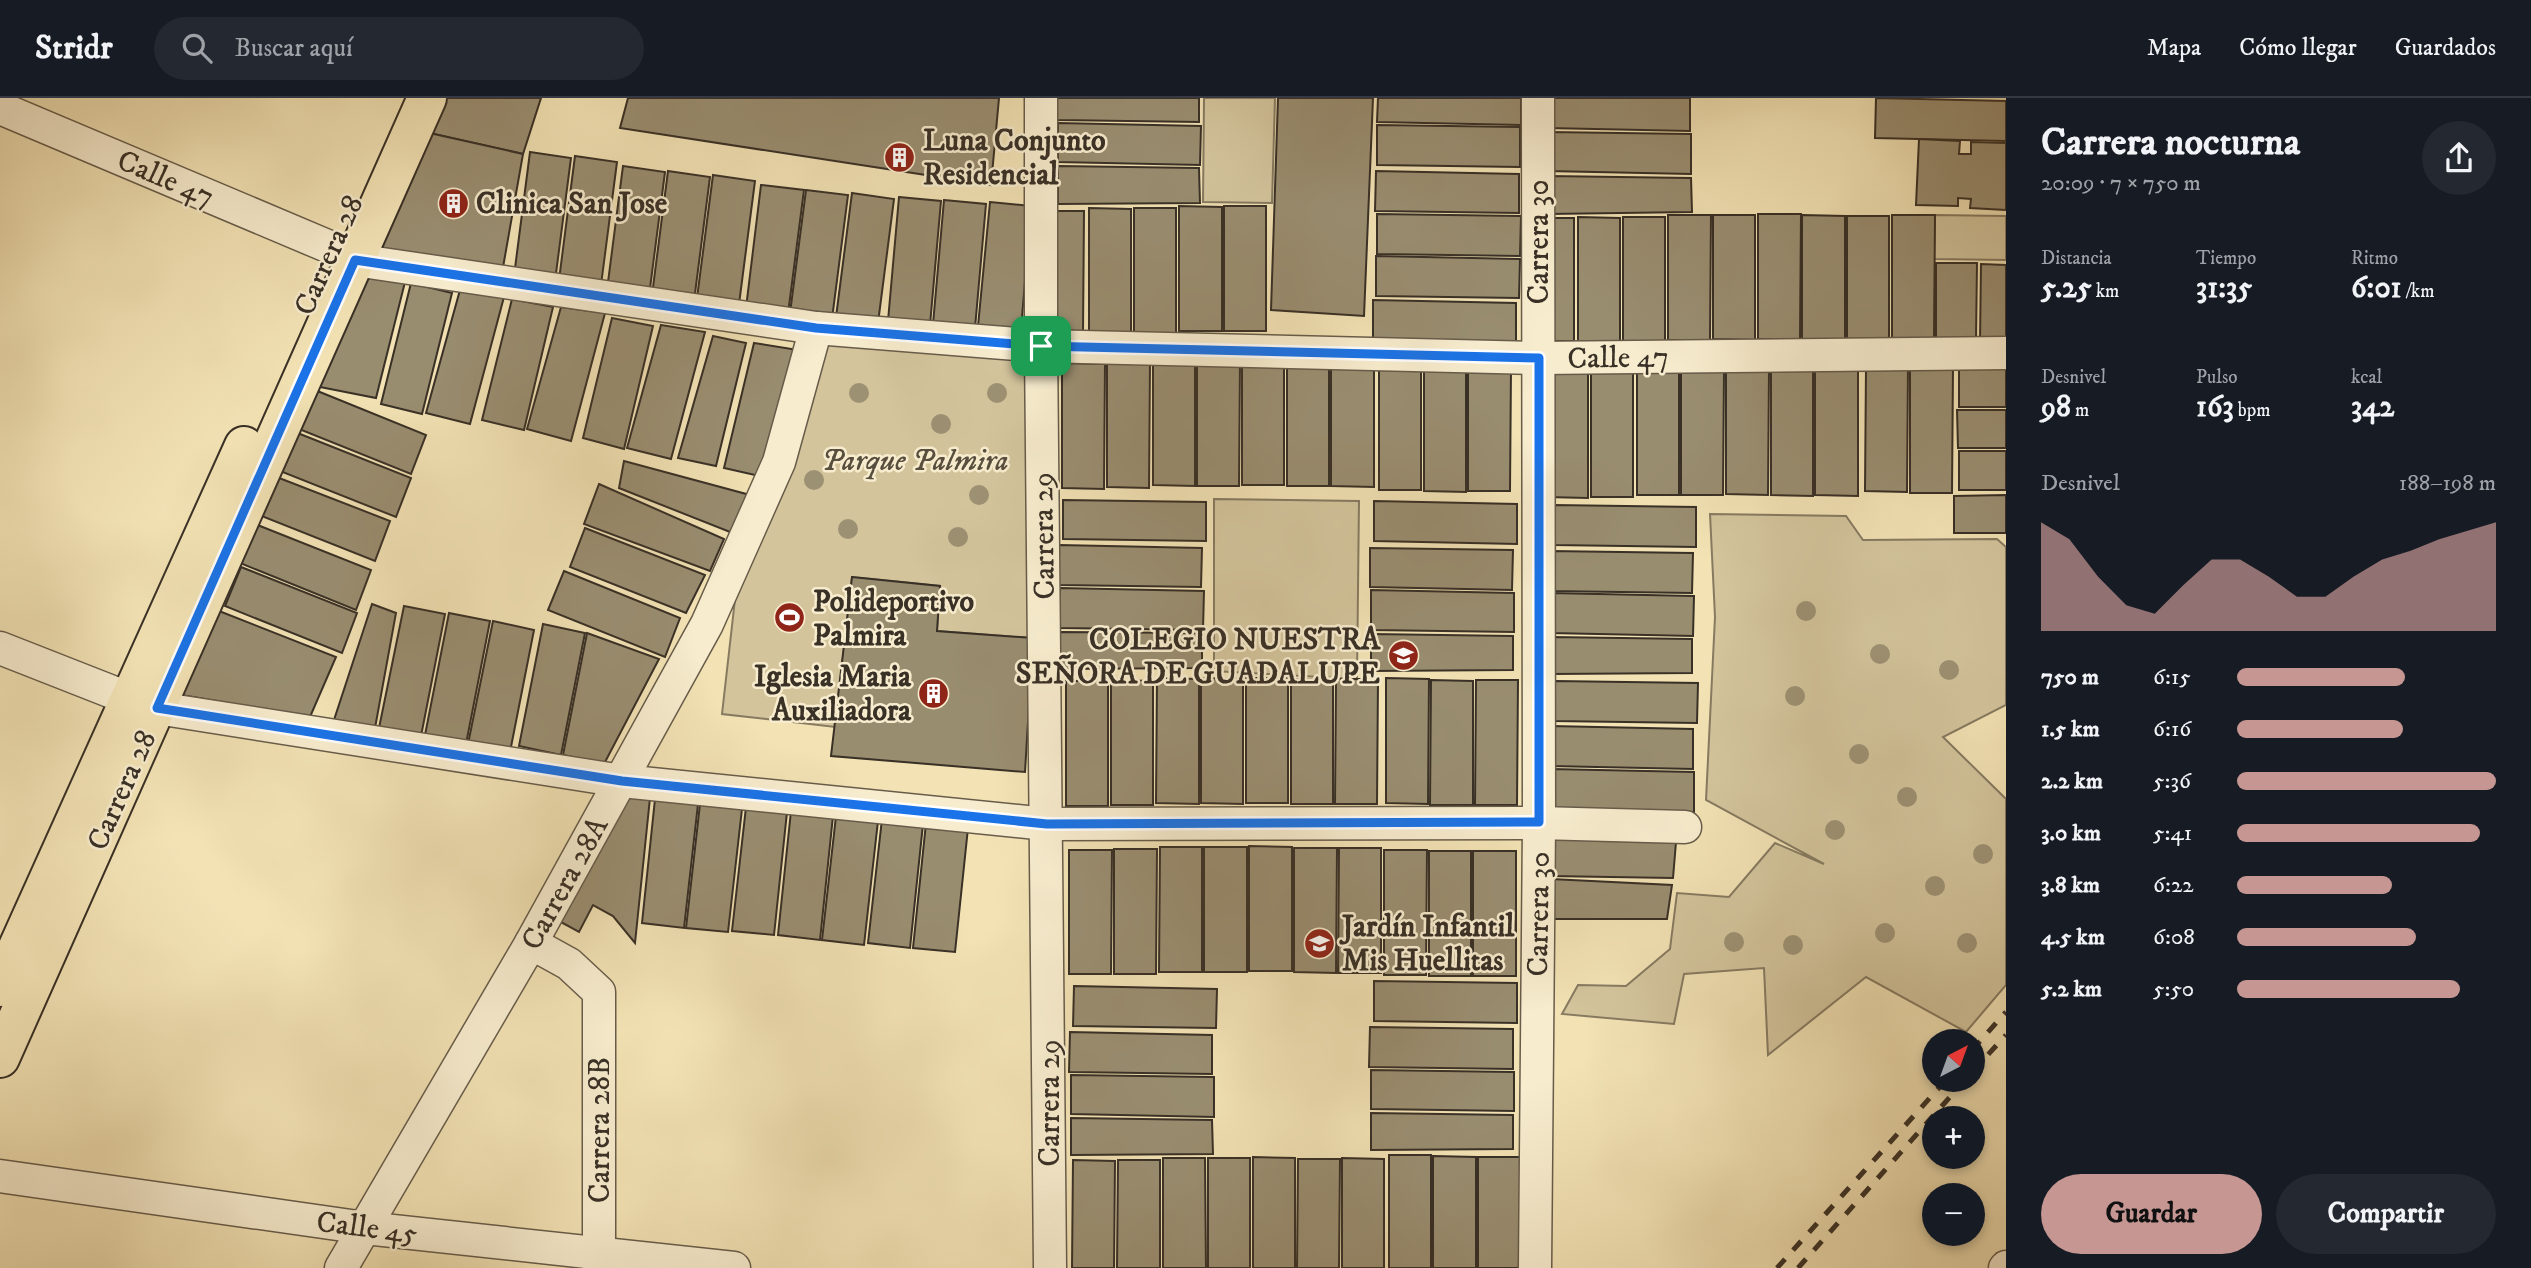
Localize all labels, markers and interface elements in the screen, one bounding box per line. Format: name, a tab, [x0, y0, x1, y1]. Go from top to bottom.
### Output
search box	[154, 17, 644, 80]
text: Stridr	[35, 28, 112, 69]
icon: search	[178, 29, 216, 67]
text: Buscar aquí	[234, 32, 353, 65]
text: Mapa	[2147, 33, 2201, 63]
text: Cómo llegar	[2239, 33, 2357, 63]
text: Guardados	[2395, 33, 2496, 63]
text: Carrera nocturna	[2041, 119, 2300, 167]
button: share	[2422, 121, 2496, 195]
place label: Luna Conjunto Residencial	[923, 123, 1106, 194]
building icon: Luna Conjunto Residencial	[883, 140, 917, 174]
street label: Calle 47	[111, 143, 219, 216]
text: 20:09 · 7 × 750 m	[2041, 169, 2201, 198]
street label: Carrera 30	[1521, 179, 1558, 305]
building icon: Clinica San Jose	[436, 186, 470, 220]
place label: Clinica San Jose	[476, 186, 668, 223]
street label: Carrera 28	[287, 190, 372, 321]
text: Distancia	[2041, 247, 2112, 270]
text: Tiempo	[2196, 247, 2256, 270]
text: Ritmo	[2351, 247, 2398, 270]
text: 5.25	[2041, 270, 2092, 307]
text: 31:35	[2196, 270, 2252, 307]
text: 6:01	[2351, 270, 2401, 307]
text: km	[2092, 280, 2119, 303]
text: /km	[2401, 280, 2434, 303]
pin	[1011, 316, 1071, 376]
icon: arrive	[1022, 327, 1060, 365]
street label: Calle 47	[1567, 339, 1669, 378]
text: Desnivel	[2041, 366, 2106, 389]
text: Pulso	[2196, 366, 2238, 389]
text: kcal	[2351, 366, 2382, 389]
text: 98	[2041, 389, 2071, 426]
text: 163	[2196, 389, 2234, 426]
text: 342	[2351, 389, 2394, 426]
text: m	[2071, 399, 2089, 422]
text: bpm	[2234, 399, 2271, 422]
park label: Parque Palmira	[821, 443, 1009, 480]
text: Desnivel	[2041, 469, 2120, 498]
text: 188–198 m	[2399, 469, 2496, 498]
street label: Carrera 29	[1025, 472, 1064, 600]
place label: Polideportivo Palmira	[813, 584, 974, 655]
sports icon: Polideportivo Palmira	[773, 601, 807, 635]
place label: COLEGIO NUESTRA SEÑORA DE GUADALUPE	[1016, 622, 1381, 693]
school or university icon: COLEGIO NUESTRA SEÑORA DE GUADALUPE	[1386, 639, 1420, 673]
place label: Iglesia Maria Auxiliadora	[754, 659, 912, 730]
text: 750 m	[2041, 663, 2099, 692]
text: 6:15	[2153, 663, 2191, 692]
building icon: Iglesia Maria Auxiliadora	[917, 676, 951, 710]
text: 1.5 km	[2041, 715, 2100, 744]
text: 6:16	[2153, 715, 2191, 744]
street label: Carrera 28	[80, 725, 165, 856]
text: 2.2 km	[2041, 767, 2103, 796]
text: 5:36	[2153, 767, 2191, 796]
street label: Carrera 28A	[514, 810, 617, 957]
text: 3.0 km	[2041, 819, 2101, 848]
text: 5:41	[2153, 819, 2192, 848]
street label: Carrera 30	[1520, 851, 1559, 977]
text: 3.8 km	[2041, 871, 2100, 900]
text: 6:22	[2153, 871, 2194, 900]
place label: Jardín Infantil Mis Huellitas	[1339, 909, 1515, 980]
text: 4.5 km	[2041, 923, 2105, 952]
text: 6:08	[2153, 923, 2195, 952]
school or university icon: Jardín Infantil Mis Huellitas	[1302, 926, 1336, 960]
text: 5.2 km	[2041, 975, 2102, 1004]
text: 5:50	[2153, 975, 2194, 1004]
north arrow	[1922, 1029, 1984, 1092]
map controls	[1922, 1029, 1985, 1246]
street label: Carrera 29	[1032, 1039, 1069, 1167]
street label: Carrera 28B	[582, 1057, 619, 1203]
button: +	[1922, 1106, 1985, 1169]
button: Guardar	[2041, 1174, 2262, 1254]
button: Compartir	[2276, 1174, 2496, 1254]
button: −	[1922, 1183, 1985, 1246]
street label: Calle 45	[314, 1204, 420, 1253]

